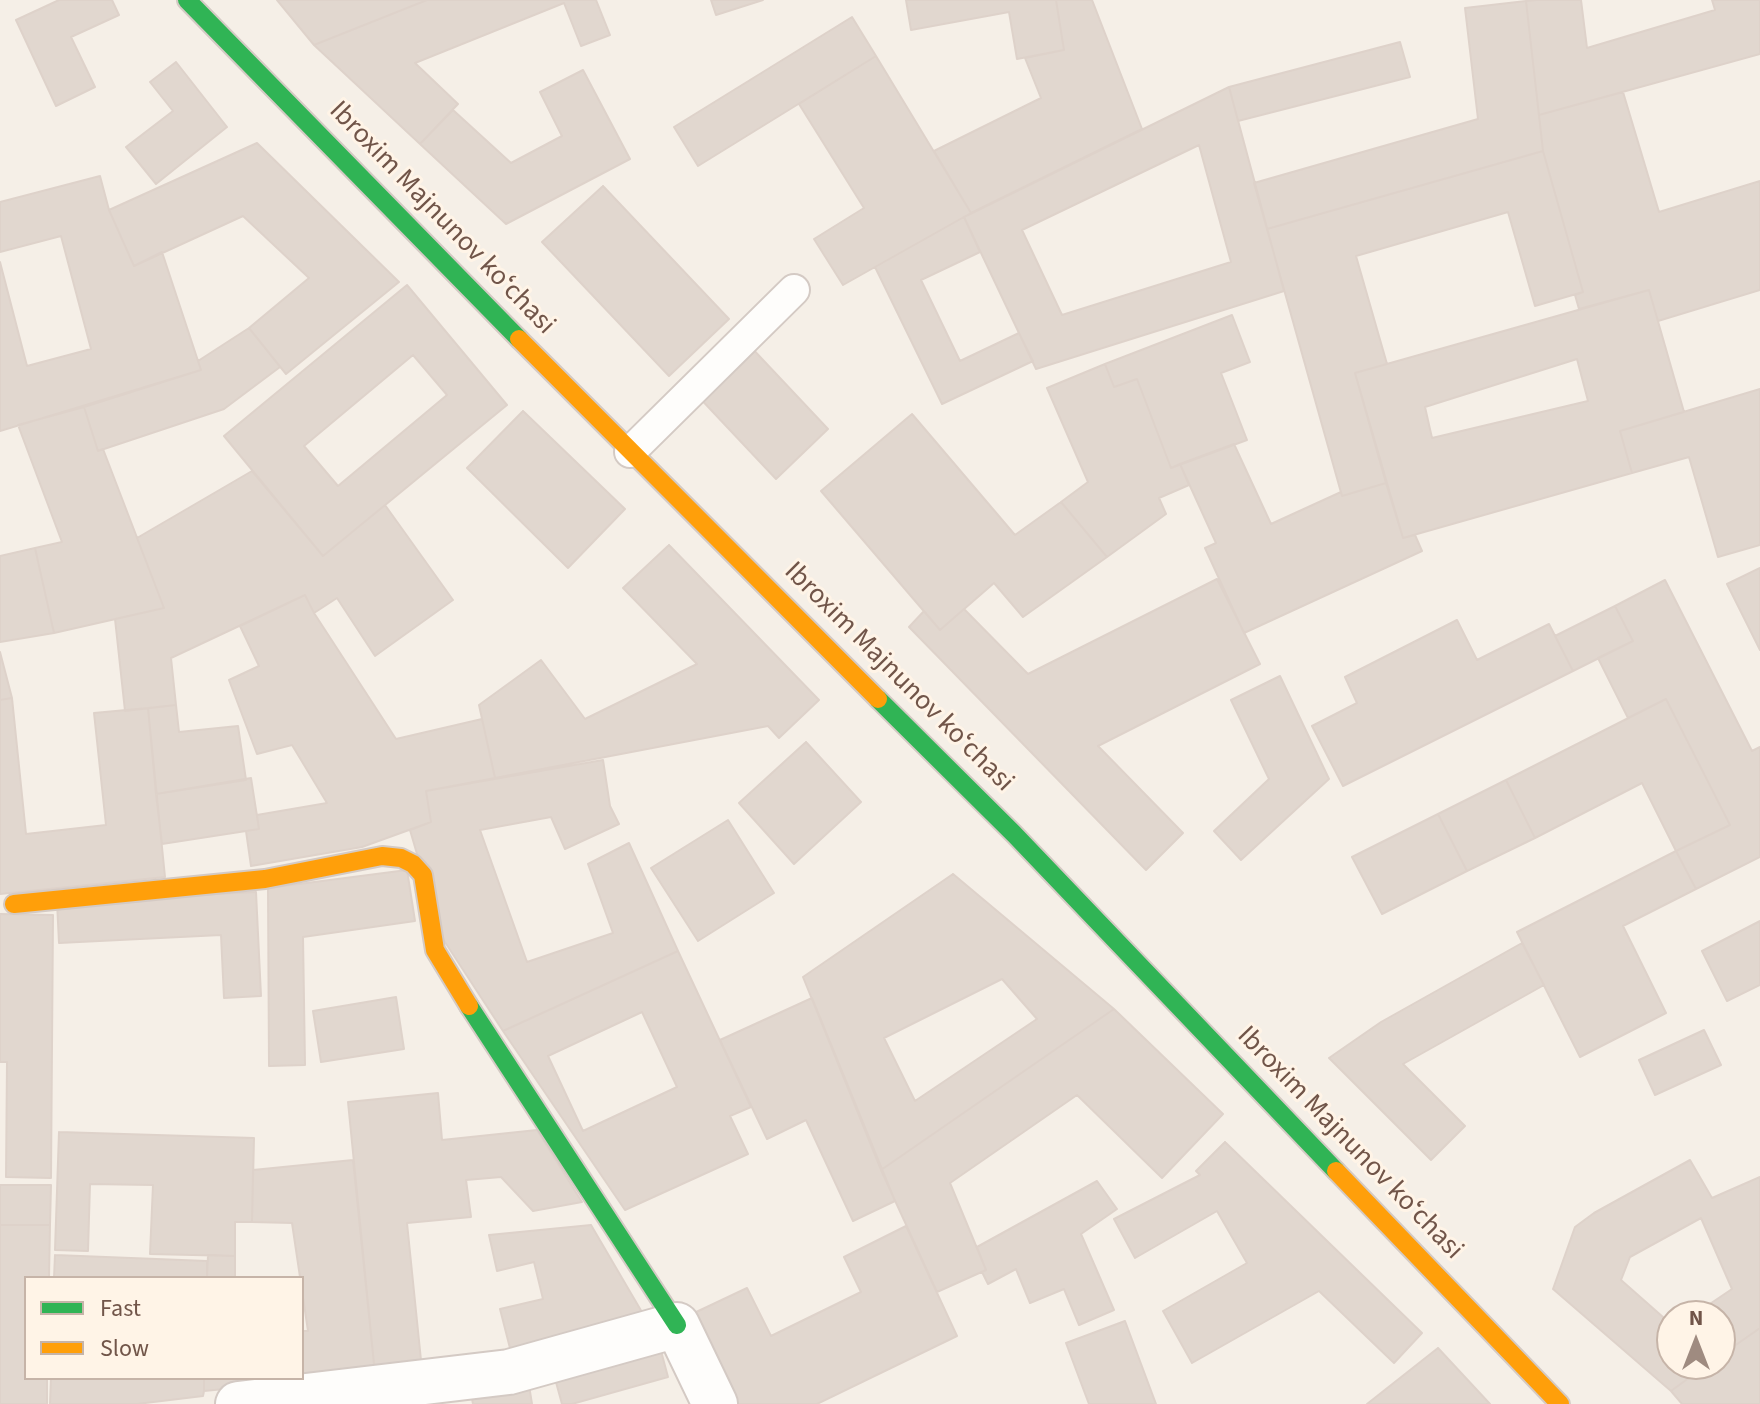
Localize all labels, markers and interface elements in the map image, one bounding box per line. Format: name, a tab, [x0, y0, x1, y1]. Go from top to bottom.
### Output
street label: Ibroxim Majnunov koʻchasi	[321, 95, 561, 343]
street label: Ibroxim Majnunov koʻchasi	[776, 556, 1020, 800]
street label: Ibroxim Majnunov koʻchasi	[1229, 1020, 1469, 1268]
legend	[24, 1276, 304, 1380]
text: Fast	[100, 1291, 141, 1326]
north arrow	[1656, 1300, 1736, 1380]
text: N	[1689, 1302, 1703, 1334]
text: Slow	[100, 1331, 149, 1366]

